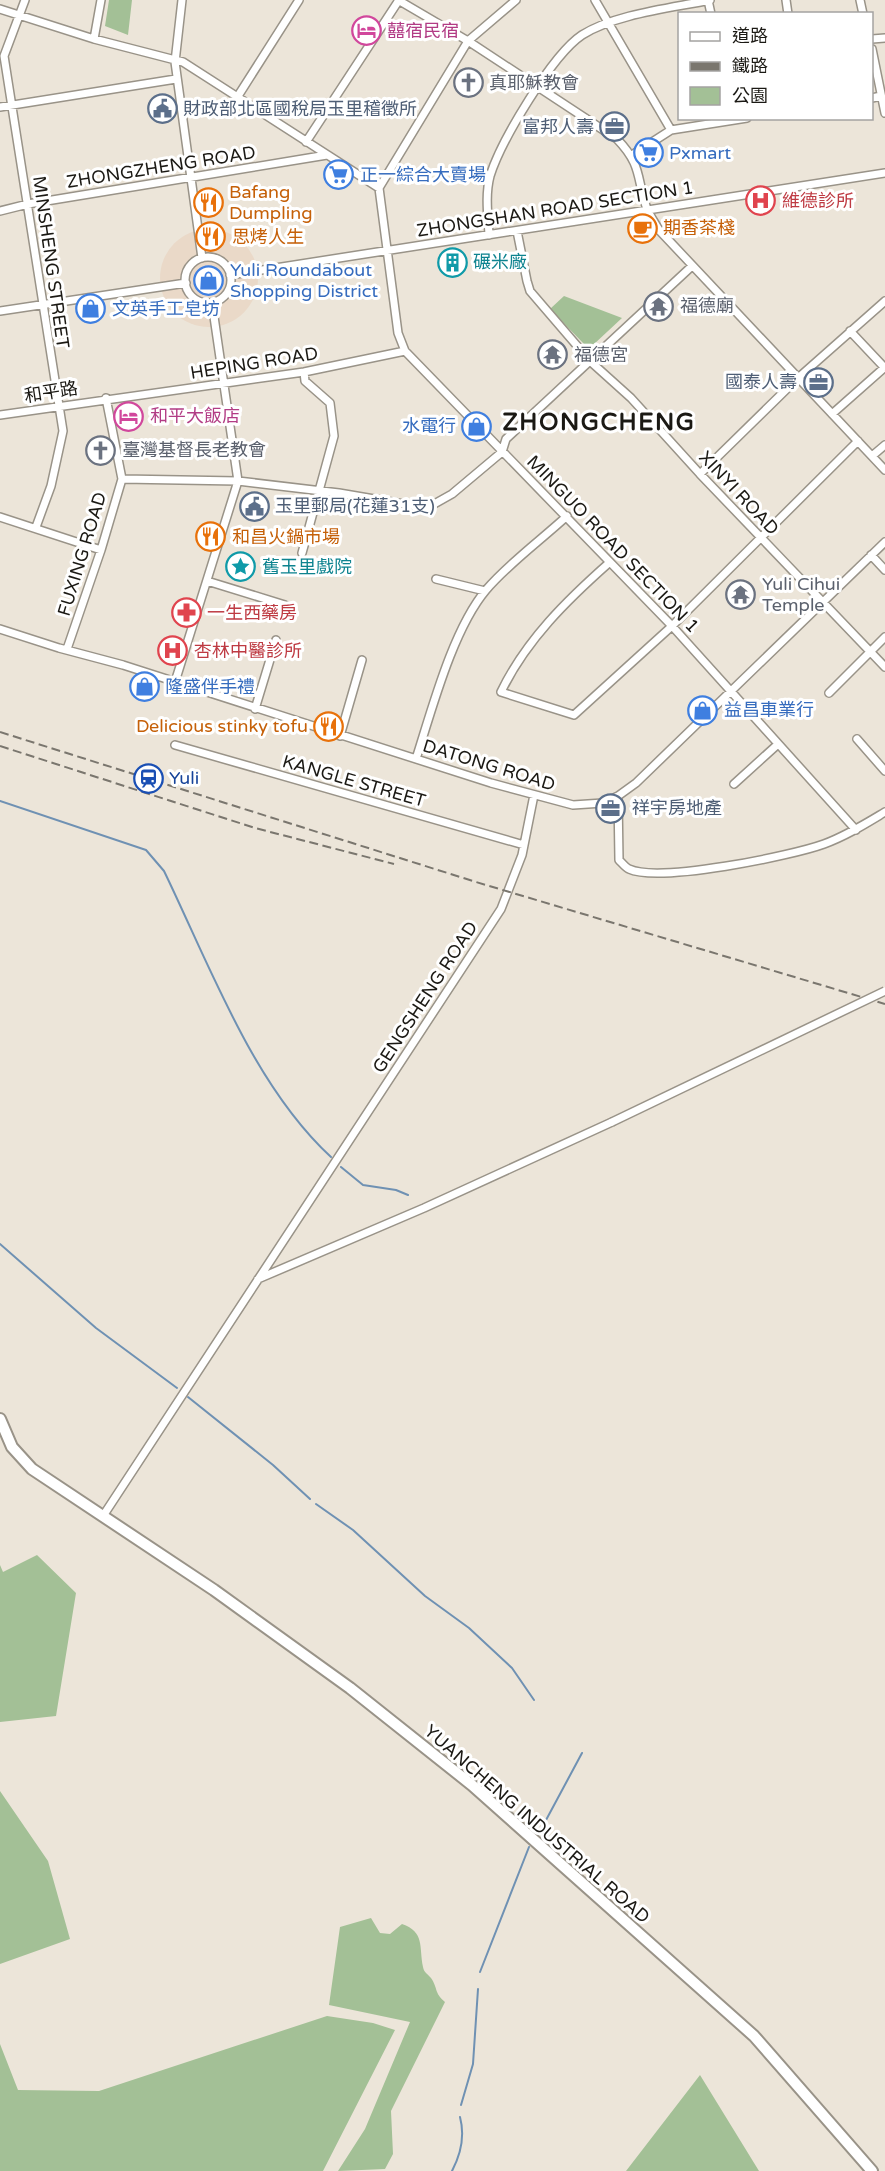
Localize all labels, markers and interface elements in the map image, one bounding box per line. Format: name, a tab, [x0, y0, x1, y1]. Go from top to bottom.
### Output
legend	[678, 12, 873, 120]
hotel icon: 囍宿民宿	[350, 15, 382, 47]
place label: 囍宿民宿	[387, 20, 459, 42]
text: 道路	[732, 25, 768, 47]
text: 鐵路	[732, 55, 768, 77]
church icon: 真耶穌教會	[452, 67, 484, 99]
place label: 真耶穌教會	[489, 72, 579, 94]
text: 公園	[732, 85, 768, 107]
public building icon: 財政部北區國稅局玉里稽徵所	[146, 93, 178, 125]
place label: 財政部北區國稅局玉里稽徵所	[183, 98, 417, 120]
office icon: 富邦人壽	[599, 111, 631, 143]
place label: 富邦人壽	[522, 116, 594, 138]
supermarket icon: Pxmart	[632, 137, 664, 169]
street label: ZHONGZHENG ROAD	[65, 141, 257, 193]
place label: Pxmart	[669, 142, 731, 164]
supermarket icon: 正一綜合大賣場	[323, 159, 355, 191]
place label: 正一綜合大賣場	[360, 164, 486, 186]
street label: MINSHENG STREET	[28, 174, 74, 350]
street label: ZHONGSHAN ROAD SECTION 1	[415, 176, 695, 242]
place label: Bafang Dumpling	[229, 181, 313, 224]
hospital icon: 維德診所	[745, 185, 777, 217]
restaurant icon: Bafang Dumpling	[192, 186, 224, 218]
place label: 維德診所	[782, 190, 854, 212]
cafe icon: 期香茶棧	[626, 212, 658, 244]
place label: 期香茶棧	[663, 217, 735, 239]
restaurant icon: 思烤人生	[195, 221, 227, 253]
place label: 思烤人生	[232, 226, 304, 248]
building icon: 碾米廠	[436, 246, 468, 278]
place label: 碾米廠	[473, 251, 527, 273]
place label: Yuli Roundabout Shopping District	[230, 259, 378, 302]
shop icon: Yuli Roundabout Shopping District	[193, 264, 225, 296]
temple icon: 福德廟	[643, 290, 675, 322]
shop icon: 文英手工皂坊	[75, 293, 107, 325]
place label: 福德廟	[680, 295, 734, 317]
place label: 文英手工皂坊	[112, 298, 220, 320]
temple icon: 福德宮	[537, 339, 569, 371]
street label: HEPING ROAD	[188, 342, 320, 384]
place label: 福德宮	[574, 344, 628, 366]
office icon: 國泰人壽	[802, 366, 834, 398]
place label: 國泰人壽	[725, 371, 797, 393]
street label: 和平路	[23, 377, 79, 407]
hotel icon: 和平大飯店	[113, 400, 145, 432]
place label: 和平大飯店	[150, 405, 240, 427]
district label: ZHONGCHENG	[503, 408, 695, 437]
shop icon: 水電行	[461, 410, 493, 442]
place label: 水電行	[402, 415, 456, 437]
church icon: 臺灣基督長老教會	[85, 434, 117, 466]
place label: 臺灣基督長老教會	[122, 439, 266, 461]
street label: XINYI ROAD	[694, 446, 784, 540]
street label: MINGUO ROAD SECTION 1	[522, 451, 704, 637]
street label: FUXING ROAD	[53, 489, 111, 619]
public building icon: 玉里郵局(花蓮31支)	[238, 490, 270, 522]
place label: 玉里郵局(花蓮31支)	[275, 495, 435, 517]
restaurant icon: 和昌火鍋市場	[195, 521, 227, 553]
place label: 和昌火鍋市場	[232, 526, 340, 548]
place icon: 舊玉里戲院	[225, 551, 257, 583]
place label: 舊玉里戲院	[262, 556, 352, 578]
place label: Yuli Cihui Temple	[762, 573, 840, 616]
temple icon: Yuli Cihui Temple	[725, 578, 757, 610]
pharmacy icon: 一生西藥房	[170, 597, 202, 629]
place label: 一生西藥房	[207, 602, 297, 624]
hospital icon: 杏林中醫診所	[157, 635, 189, 667]
place label: 杏林中醫診所	[194, 640, 302, 662]
shop icon: 隆盛伴手禮	[128, 671, 160, 703]
place label: 隆盛伴手禮	[165, 676, 255, 698]
shop icon: 益昌車業行	[687, 694, 719, 726]
place label: 益昌車業行	[724, 699, 814, 721]
restaurant icon: Delicious stinky tofu	[313, 710, 345, 742]
place label: Delicious stinky tofu	[136, 715, 308, 737]
street label: DATONG ROAD	[420, 734, 558, 796]
street label: KANGLE STREET	[280, 750, 428, 812]
station icon: Yuli	[132, 762, 164, 794]
place label: Yuli	[169, 767, 199, 789]
office icon: 祥宇房地產	[595, 792, 627, 824]
place label: 祥宇房地產	[632, 797, 722, 819]
street label: GENGSHENG ROAD	[368, 917, 482, 1077]
street label: YUANCHENG INDUSTRIAL ROAD	[420, 1720, 654, 1928]

